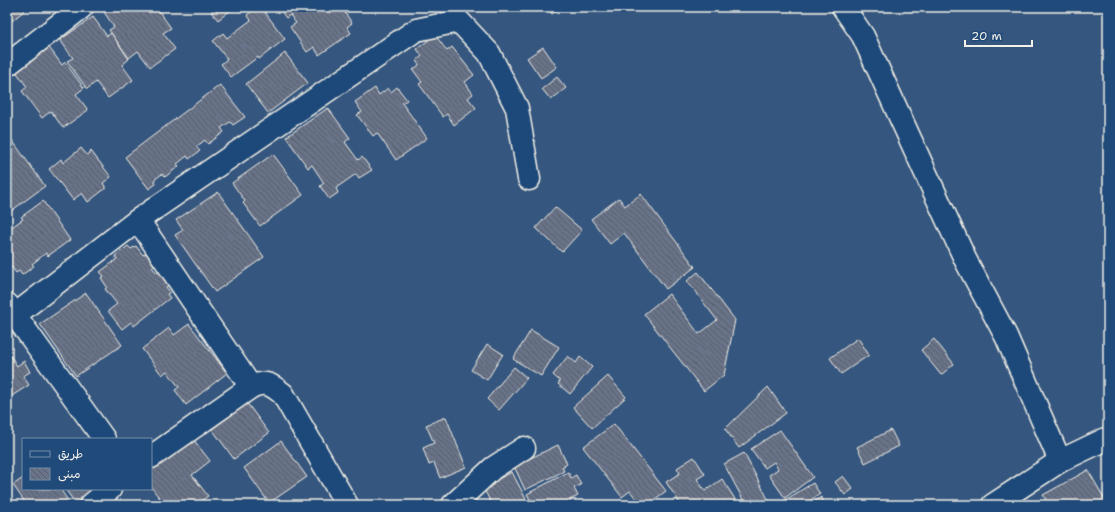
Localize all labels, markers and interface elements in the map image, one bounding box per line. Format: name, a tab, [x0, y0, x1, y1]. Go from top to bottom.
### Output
scale bar	[965, 22, 1032, 48]
text: 20 m	[971, 28, 1002, 44]
legend	[22, 438, 152, 490]
text: طريق	[58, 446, 83, 462]
text: مبنى	[58, 466, 81, 482]

